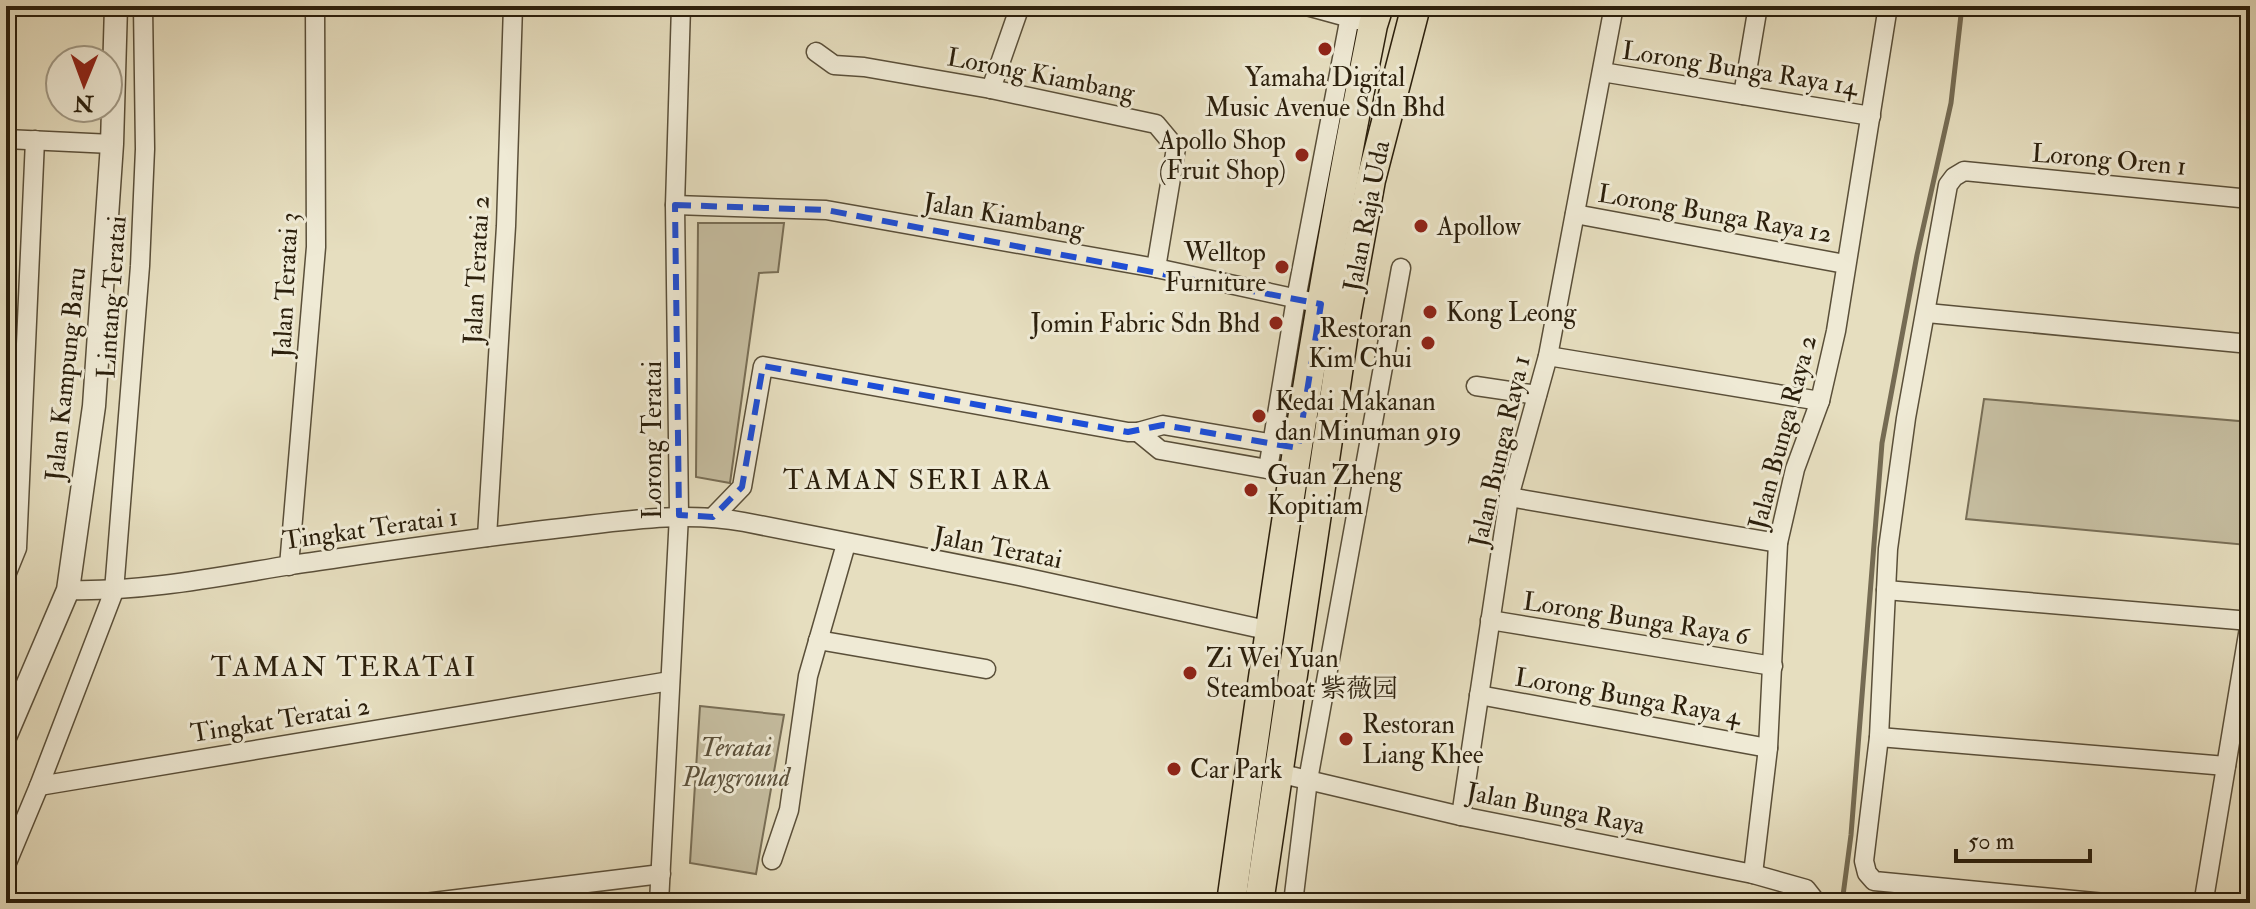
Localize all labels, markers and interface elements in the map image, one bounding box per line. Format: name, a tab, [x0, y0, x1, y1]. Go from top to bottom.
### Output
street label: Lorong Bunga Raya 14	[1620, 35, 1861, 104]
marker: Yamaha Digital Music Avenue Sdn Bhd	[1316, 40, 1334, 58]
street label: Lorong Kiambang	[944, 41, 1139, 109]
north arrow	[44, 44, 124, 124]
place label: Yamaha Digital Music Avenue Sdn Bhd	[1205, 62, 1445, 124]
text: N	[73, 89, 95, 117]
place label: Apollo Shop (Fruit Shop)	[1158, 125, 1286, 188]
street label: Lorong Oren 1	[2030, 137, 2188, 183]
street label: Jalan Raja Uda	[1336, 138, 1397, 295]
marker: Apollo Shop (Fruit Shop)	[1293, 146, 1311, 164]
street label: Lorong Bunga Raya 12	[1595, 178, 1834, 250]
street label: Jalan Kiambang	[920, 186, 1088, 246]
street label: Jalan Teratai 2	[457, 195, 497, 346]
street label: Jalan Teratai 3	[266, 211, 306, 360]
place label: Apollow	[1436, 211, 1522, 244]
street label: Lintang Teratai	[90, 215, 134, 380]
marker: Apollow	[1412, 217, 1430, 235]
place label: Welltop Furniture	[1165, 237, 1266, 299]
marker: Welltop Furniture	[1273, 258, 1291, 276]
street label: Jalan Kampung Baru	[39, 266, 94, 484]
place label: Kong Leong	[1446, 297, 1578, 329]
marker: Kong Leong	[1421, 303, 1439, 321]
place label: Jomin Fabric Sdn Bhd	[1030, 308, 1260, 340]
place label: Restoran Kim Chui	[1308, 313, 1412, 375]
marker: Jomin Fabric Sdn Bhd	[1267, 314, 1285, 332]
street label: Jalan Bunga Raya 2	[1741, 332, 1824, 534]
marker: Restoran Kim Chui	[1419, 334, 1437, 352]
street label: Jalan Bunga Raya 1	[1462, 352, 1538, 551]
street label: Lorong Teratai	[637, 361, 669, 519]
place label: Kedai Makanan dan Minuman 919	[1275, 386, 1462, 448]
marker: Kedai Makanan dan Minuman 919	[1250, 407, 1268, 425]
place label: Guan Zheng Kopitiam	[1267, 460, 1403, 523]
district label: TAMAN SERI ARA	[783, 463, 1053, 498]
marker: Guan Zheng Kopitiam	[1242, 481, 1260, 499]
street label: Tingkat Teratai 1	[280, 501, 460, 557]
street label: Jalan Teratai	[930, 520, 1065, 576]
street label: Lorong Bunga Raya 6	[1521, 585, 1753, 653]
place label: Zi Wei Yuan Steamboat 紫薇园	[1206, 643, 1398, 705]
district label: TAMAN TERATAI	[211, 650, 477, 685]
street label: Lorong Bunga Raya 4	[1512, 661, 1744, 733]
marker: Zi Wei Yuan Steamboat 紫薇园	[1181, 664, 1199, 682]
street label: Tingkat Teratai 2	[188, 690, 372, 750]
place label: Restoran Liang Khee	[1362, 709, 1484, 771]
marker: Restoran Liang Khee	[1337, 730, 1355, 748]
park label: Teratai Playground	[681, 732, 792, 794]
place label: Car Park	[1190, 754, 1283, 786]
marker: Car Park	[1165, 760, 1183, 778]
street label: Jalan Bunga Raya	[1463, 776, 1648, 842]
scale bar	[1956, 813, 2090, 863]
text: 50 m	[1968, 826, 2015, 857]

